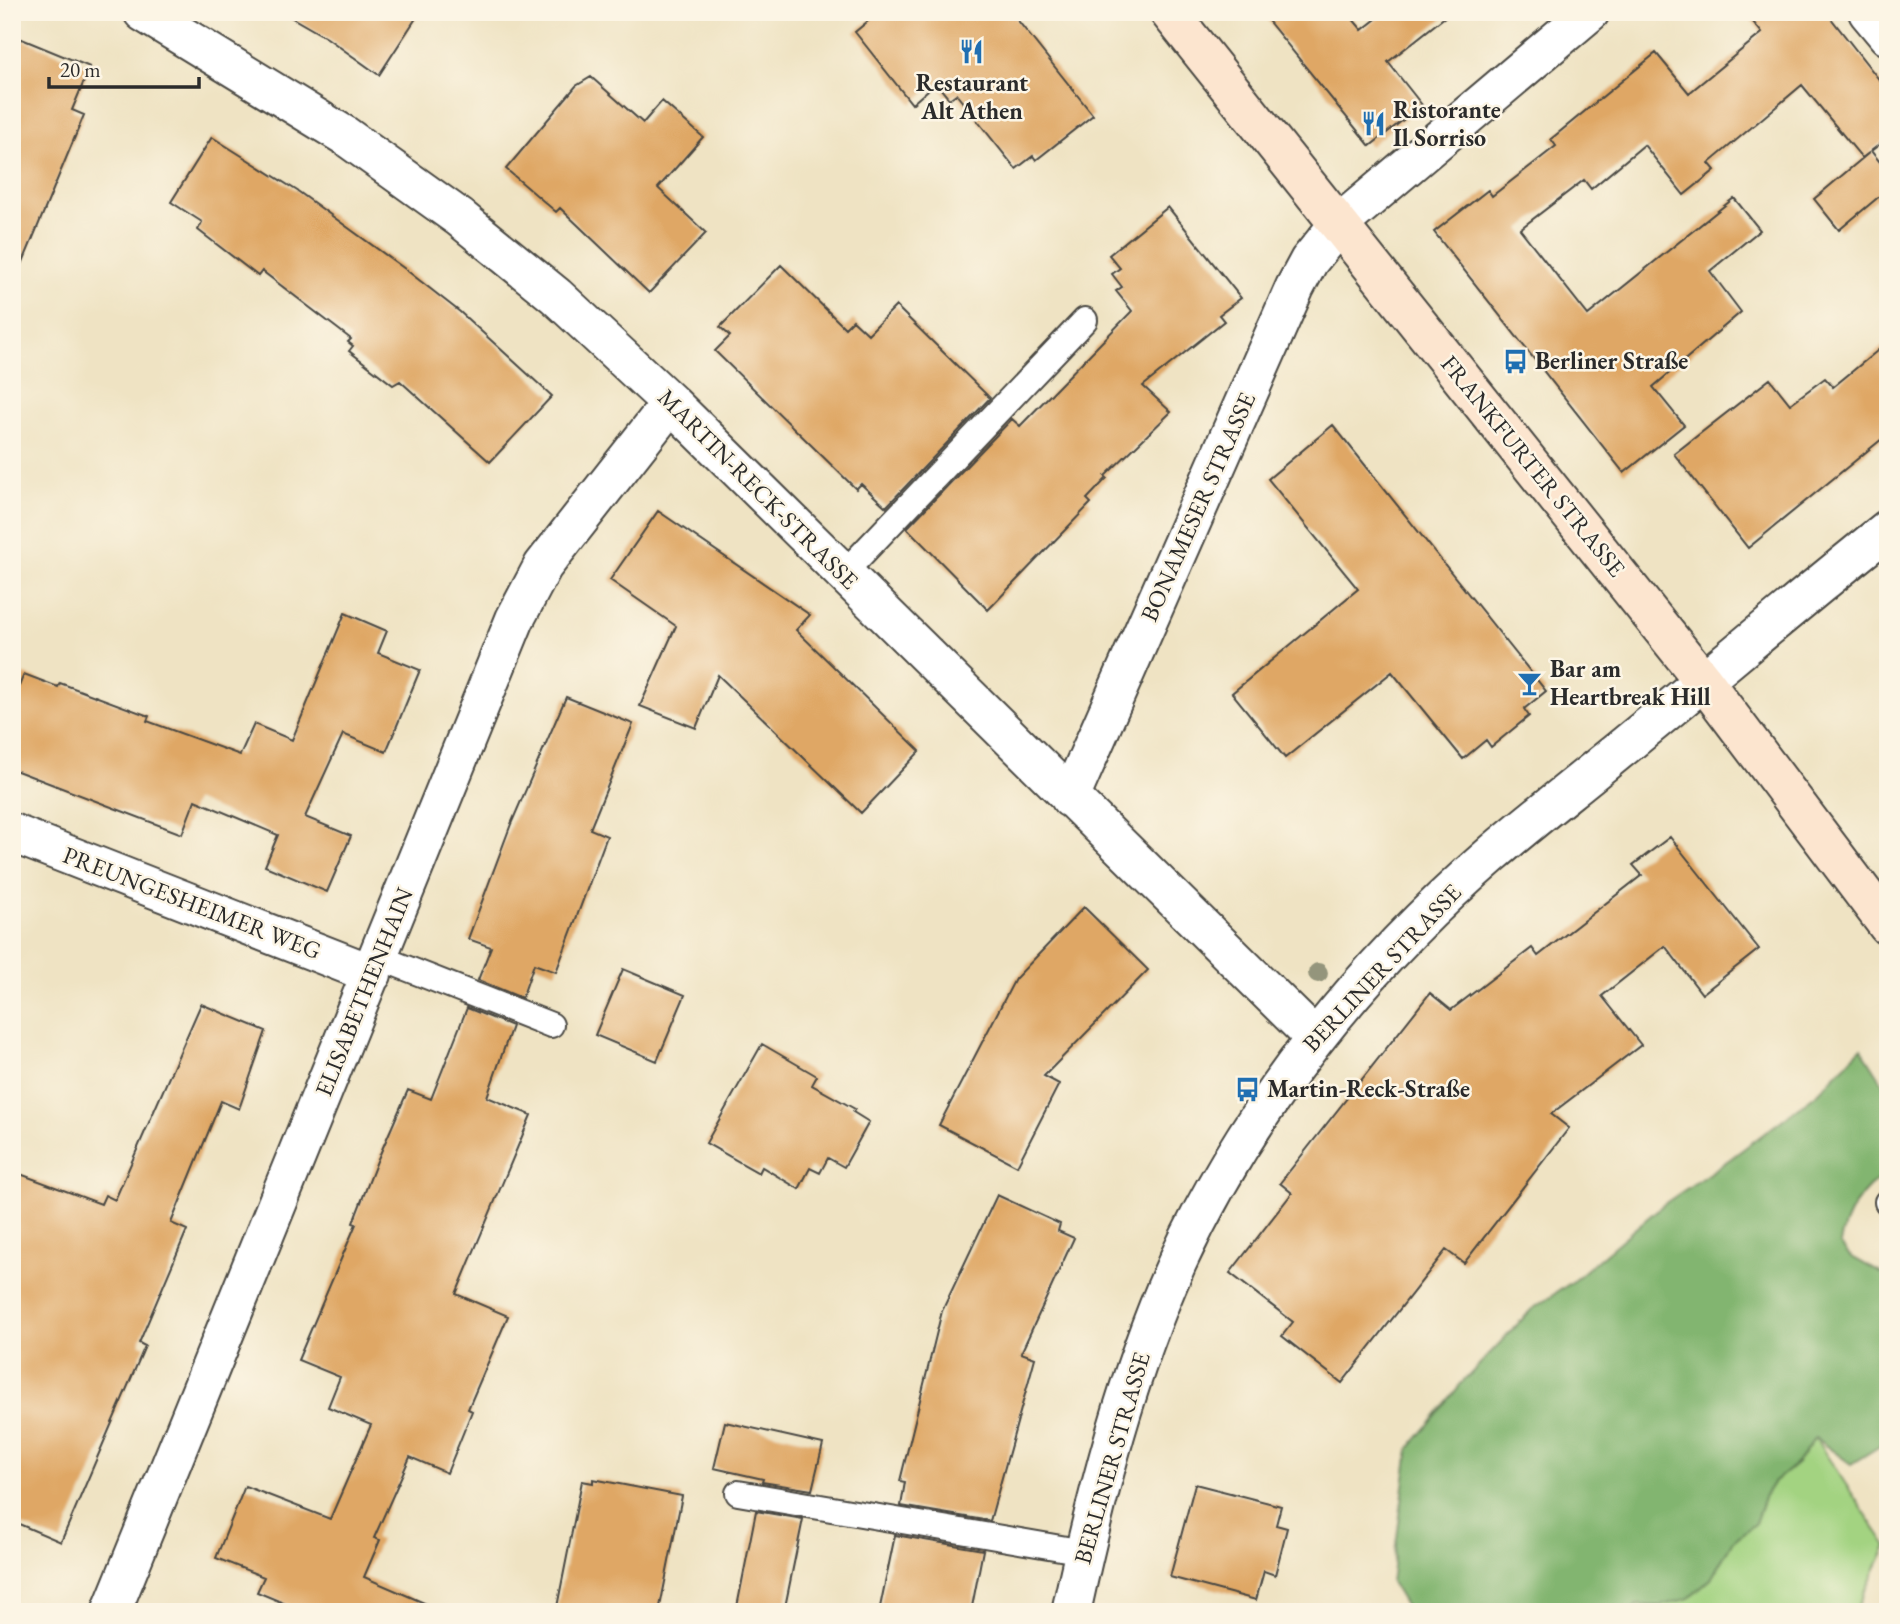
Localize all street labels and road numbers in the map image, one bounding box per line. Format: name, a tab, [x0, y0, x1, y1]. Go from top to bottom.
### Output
street label: FRANKFURTER STRASSE	[1434, 349, 1632, 583]
street label: MARTIN-RECK-STRASSE	[652, 382, 865, 595]
street label: BONAMESER STRASSE	[1133, 387, 1262, 626]
street label: PREUNGESHEIMER WEG	[59, 839, 326, 966]
street label: BERLINER STRASSE	[1296, 877, 1468, 1058]
street label: ELISABETHENHAIN	[308, 883, 420, 1101]
street label: BERLINER STRASSE	[1066, 1348, 1157, 1567]

